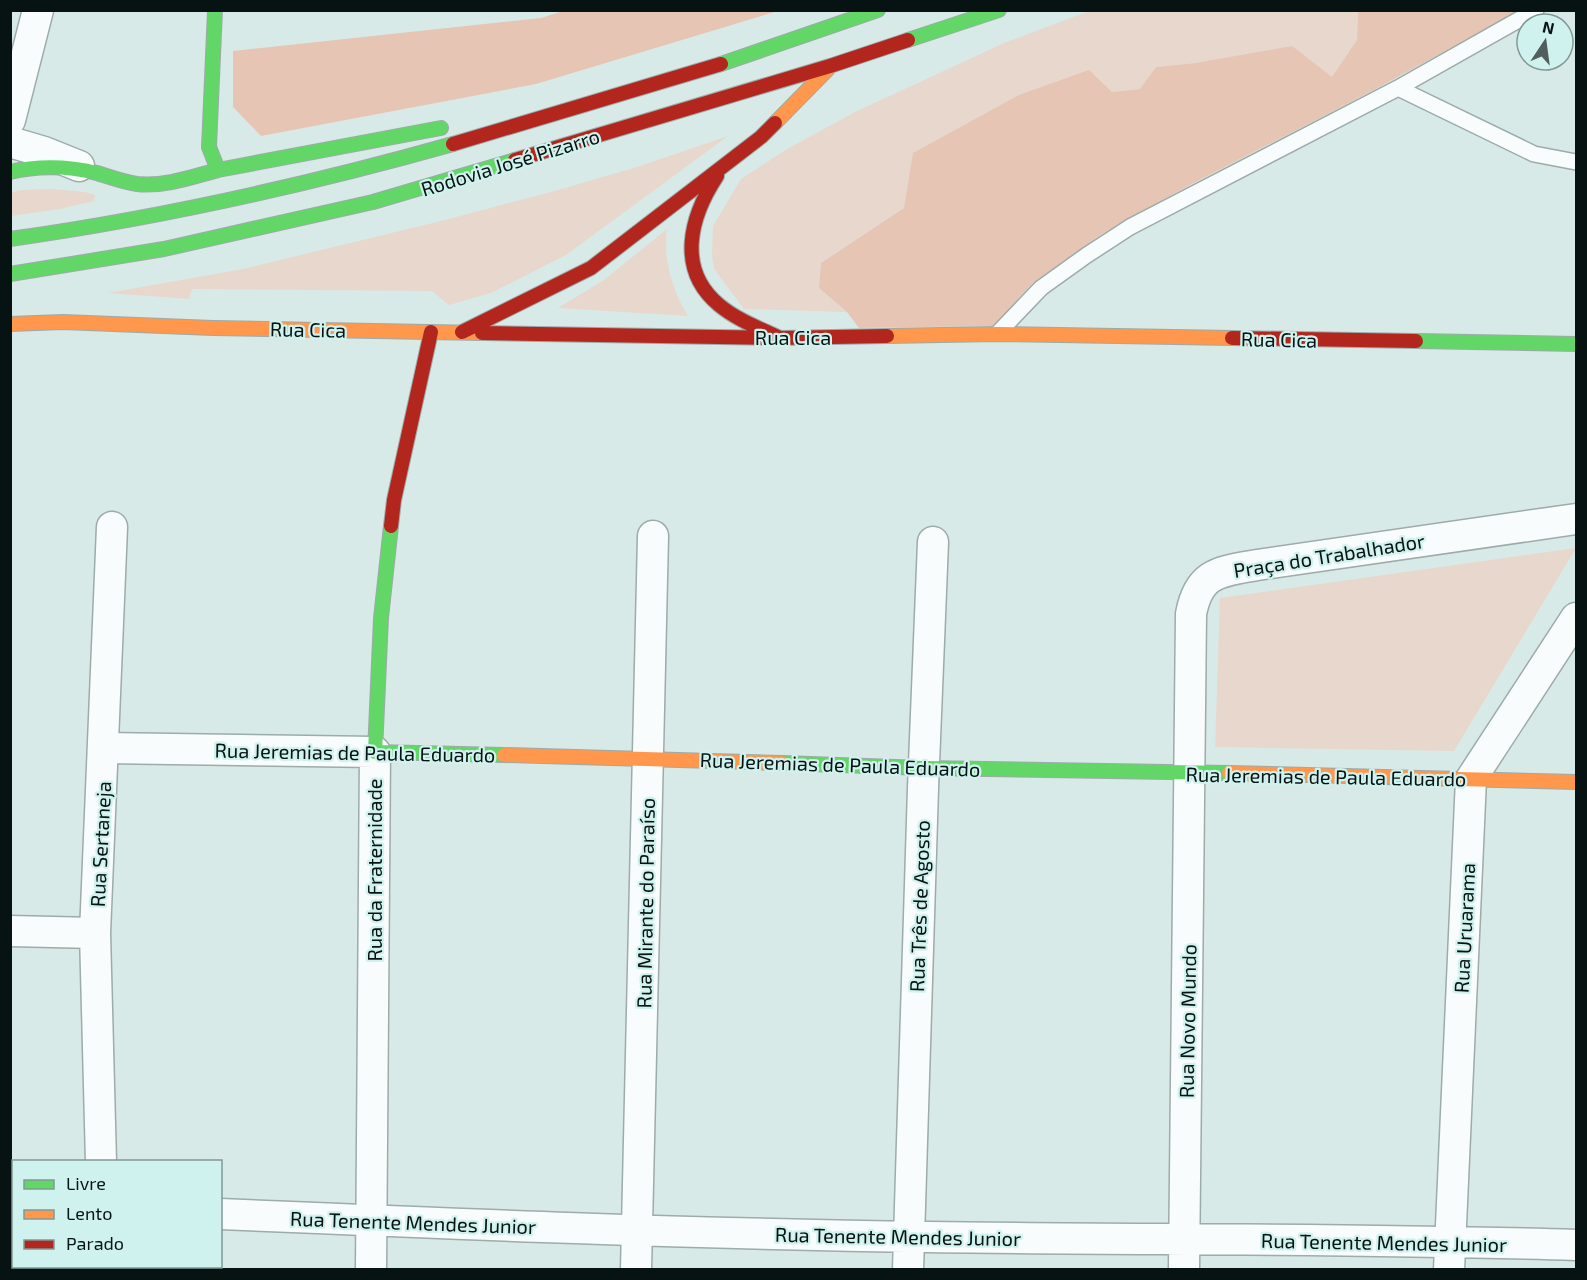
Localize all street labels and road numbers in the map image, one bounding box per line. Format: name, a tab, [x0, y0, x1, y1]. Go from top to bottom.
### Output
street label: Rodovia José Pizarro	[418, 123, 602, 201]
street label: Rua Cica	[270, 316, 346, 342]
street label: Rua Cica	[755, 325, 831, 349]
street label: Rua Cica	[1241, 326, 1317, 352]
street label: Praça do Trabalhador	[1232, 528, 1427, 583]
street label: Rua Jeremias de Paula Eduardo	[214, 738, 496, 766]
street label: Rua Jeremias de Paula Eduardo	[699, 747, 981, 781]
street label: Rua Jeremias de Paula Eduardo	[1185, 762, 1467, 790]
street label: Rua da Fraternidade	[362, 778, 386, 962]
street label: Rua Sertaneja	[85, 780, 115, 908]
street label: Rua Mirante do Paraíso	[631, 797, 659, 1009]
street label: Rua Três de Agosto	[904, 820, 934, 992]
street label: Rua Uruarama	[1449, 862, 1479, 994]
street label: Rua Novo Mundo	[1174, 944, 1200, 1098]
street label: Rua Tenente Mendes Junior	[290, 1206, 536, 1238]
street label: Rua Tenente Mendes Junior	[775, 1222, 1021, 1250]
street label: Rua Tenente Mendes Junior	[1261, 1228, 1507, 1256]

